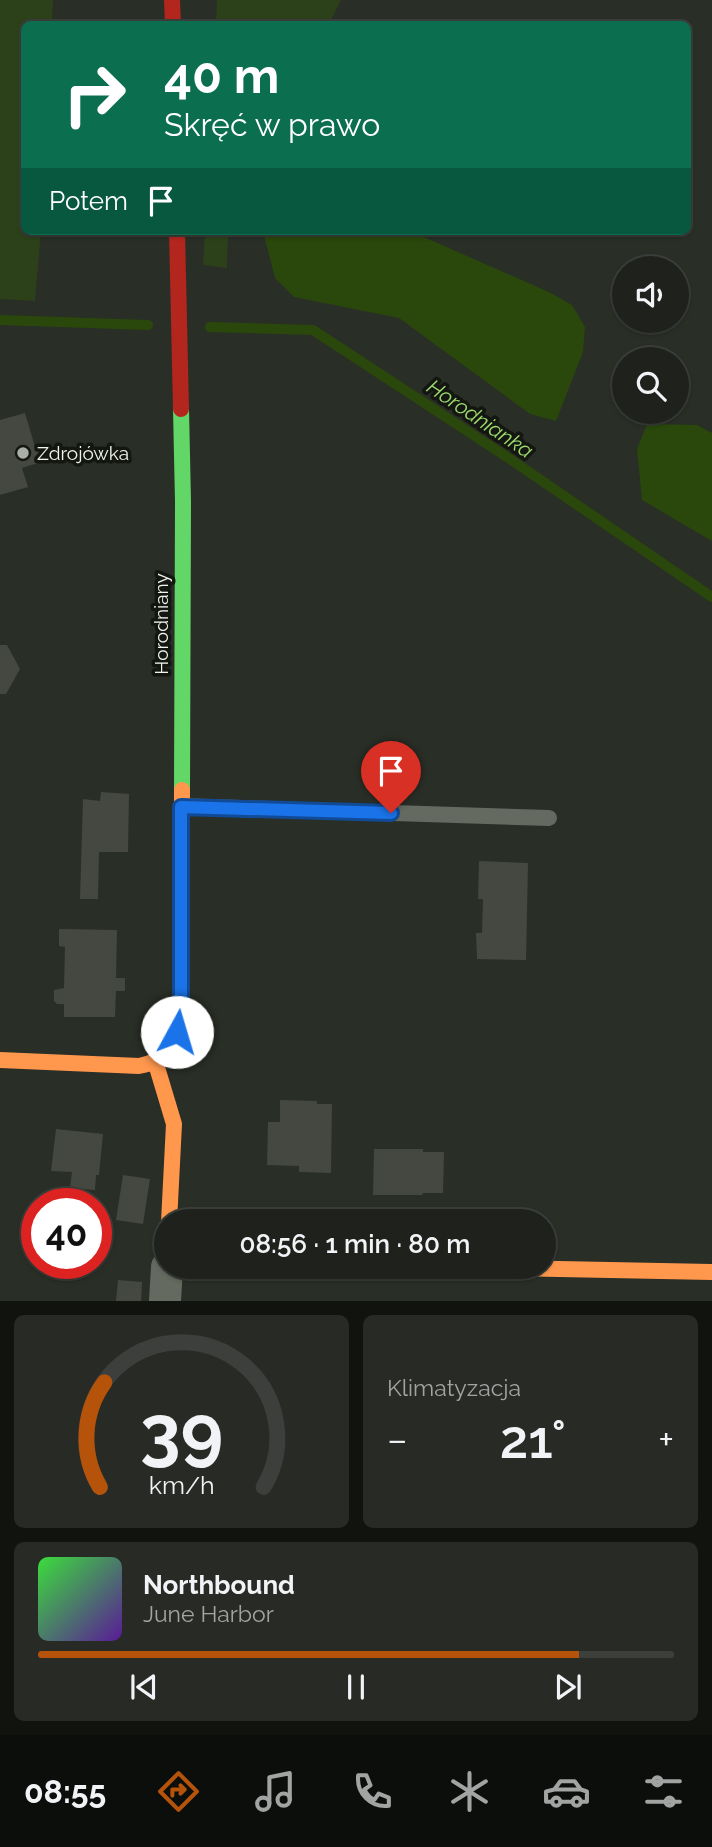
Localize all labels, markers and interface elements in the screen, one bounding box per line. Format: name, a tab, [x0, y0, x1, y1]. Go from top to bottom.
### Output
text: 40 m	[164, 47, 279, 104]
icon: right	[49, 49, 140, 140]
text: Skręć w prawo	[164, 106, 380, 143]
icon: arrive	[142, 182, 180, 220]
text: Potem	[49, 186, 128, 216]
map controls	[612, 256, 689, 424]
button: sound	[612, 256, 689, 333]
button: search	[612, 347, 689, 424]
water label: Horodnianka	[423, 374, 538, 463]
place label: Zdrojówka	[37, 442, 129, 464]
marker: Zdrojówka	[15, 445, 31, 461]
street label: Horodniany	[150, 573, 172, 675]
pin	[361, 741, 421, 813]
icon: arrive	[372, 752, 410, 790]
position arrow	[140, 995, 214, 1069]
speed limit sign: 40	[21, 1188, 112, 1279]
text: 08:56 · 1 min · 80 m	[240, 1229, 470, 1259]
text: Klimatyzacja	[387, 1374, 521, 1401]
text: 39	[140, 1390, 223, 1475]
text: 21°	[500, 1409, 566, 1470]
text: −	[387, 1417, 407, 1462]
text: +	[658, 1417, 674, 1462]
text: km/h	[149, 1470, 214, 1500]
text: Northbound	[143, 1570, 295, 1600]
text: June Harbor	[143, 1600, 274, 1627]
icon: previous	[125, 1668, 163, 1706]
icon: pause	[337, 1668, 375, 1706]
icon: next	[549, 1668, 587, 1706]
icon: directions	[154, 1767, 203, 1816]
icon: music	[251, 1767, 300, 1816]
icon: phone	[348, 1767, 397, 1816]
icon: climate	[445, 1767, 494, 1816]
icon: car	[542, 1767, 591, 1816]
icon: filters	[639, 1767, 688, 1816]
text: 08:55	[24, 1773, 106, 1810]

